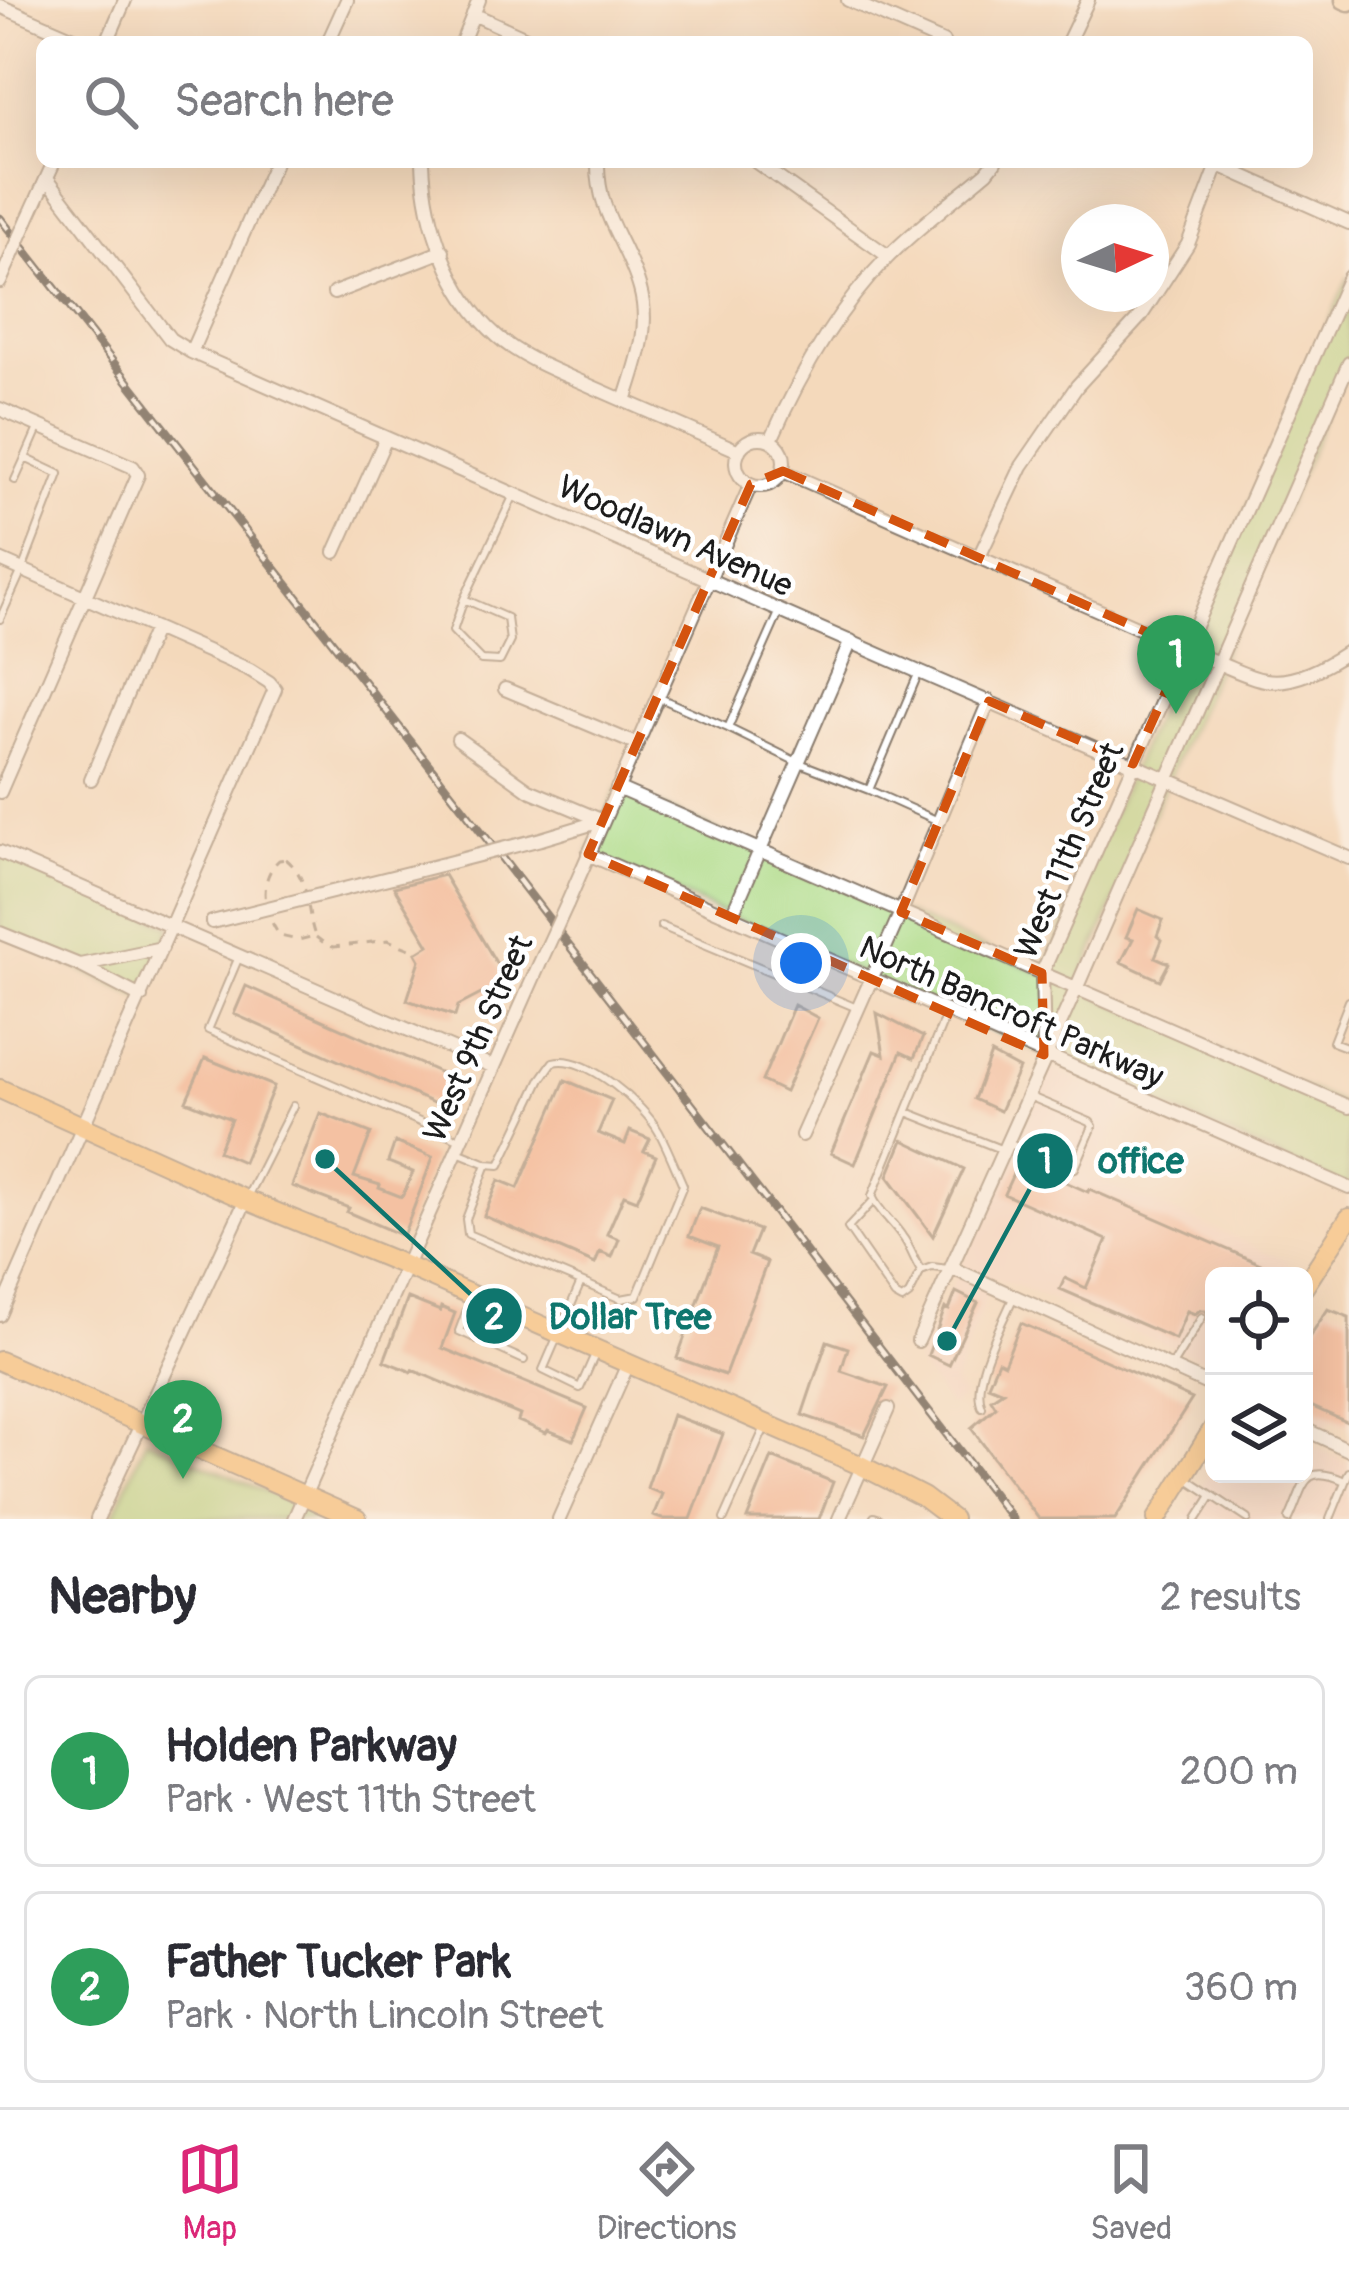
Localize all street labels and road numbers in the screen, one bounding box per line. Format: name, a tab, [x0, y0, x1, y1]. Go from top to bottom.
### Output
street label: Woodlawn Avenue	[552, 466, 799, 606]
street label: West 11th Street	[1005, 736, 1134, 965]
street label: North Bancroft Parkway	[853, 927, 1170, 1098]
street label: West 9th Street	[414, 928, 543, 1148]

